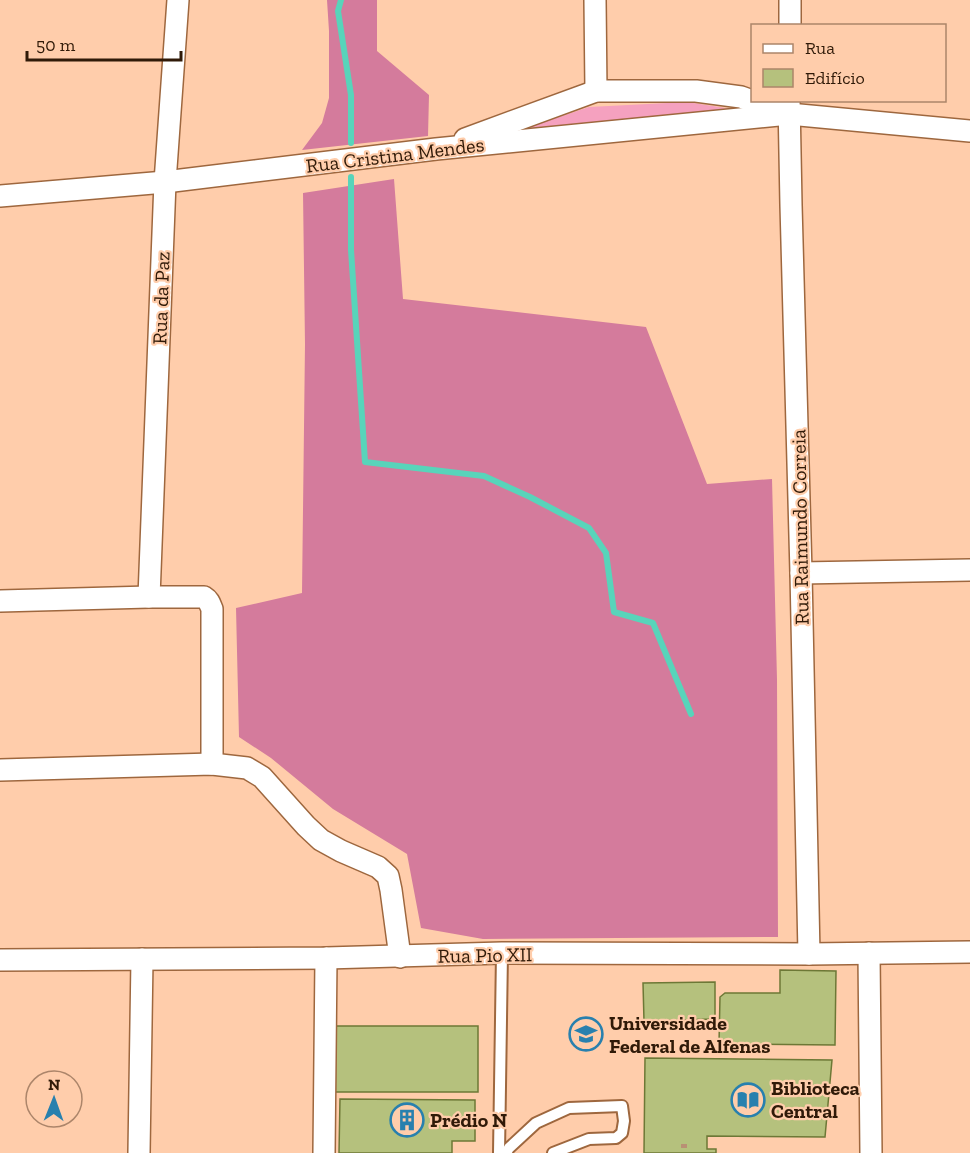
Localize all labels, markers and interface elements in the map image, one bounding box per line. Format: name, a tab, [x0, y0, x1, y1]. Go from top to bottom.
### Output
scale bar	[27, 24, 182, 62]
legend	[751, 24, 946, 102]
text: 50 m	[36, 34, 76, 56]
text: Rua	[805, 37, 835, 59]
text: Edifício	[805, 67, 865, 89]
street label: Rua Cristina Mendes	[305, 132, 485, 178]
street label: Rua da Paz	[147, 251, 175, 345]
street label: Rua Raimundo Correia	[786, 429, 814, 625]
street label: Rua Pio XII	[437, 942, 533, 968]
place label: Universidade Federal de Alfenas	[609, 1011, 770, 1058]
school or university icon: Universidade Federal de Alfenas	[568, 1016, 604, 1052]
north arrow	[24, 1069, 84, 1129]
text: N	[48, 1075, 61, 1094]
place label: Biblioteca Central	[771, 1076, 860, 1123]
library icon: Biblioteca Central	[730, 1082, 766, 1118]
building icon: Prédio N	[389, 1102, 425, 1138]
place label: Prédio N	[430, 1108, 507, 1132]

